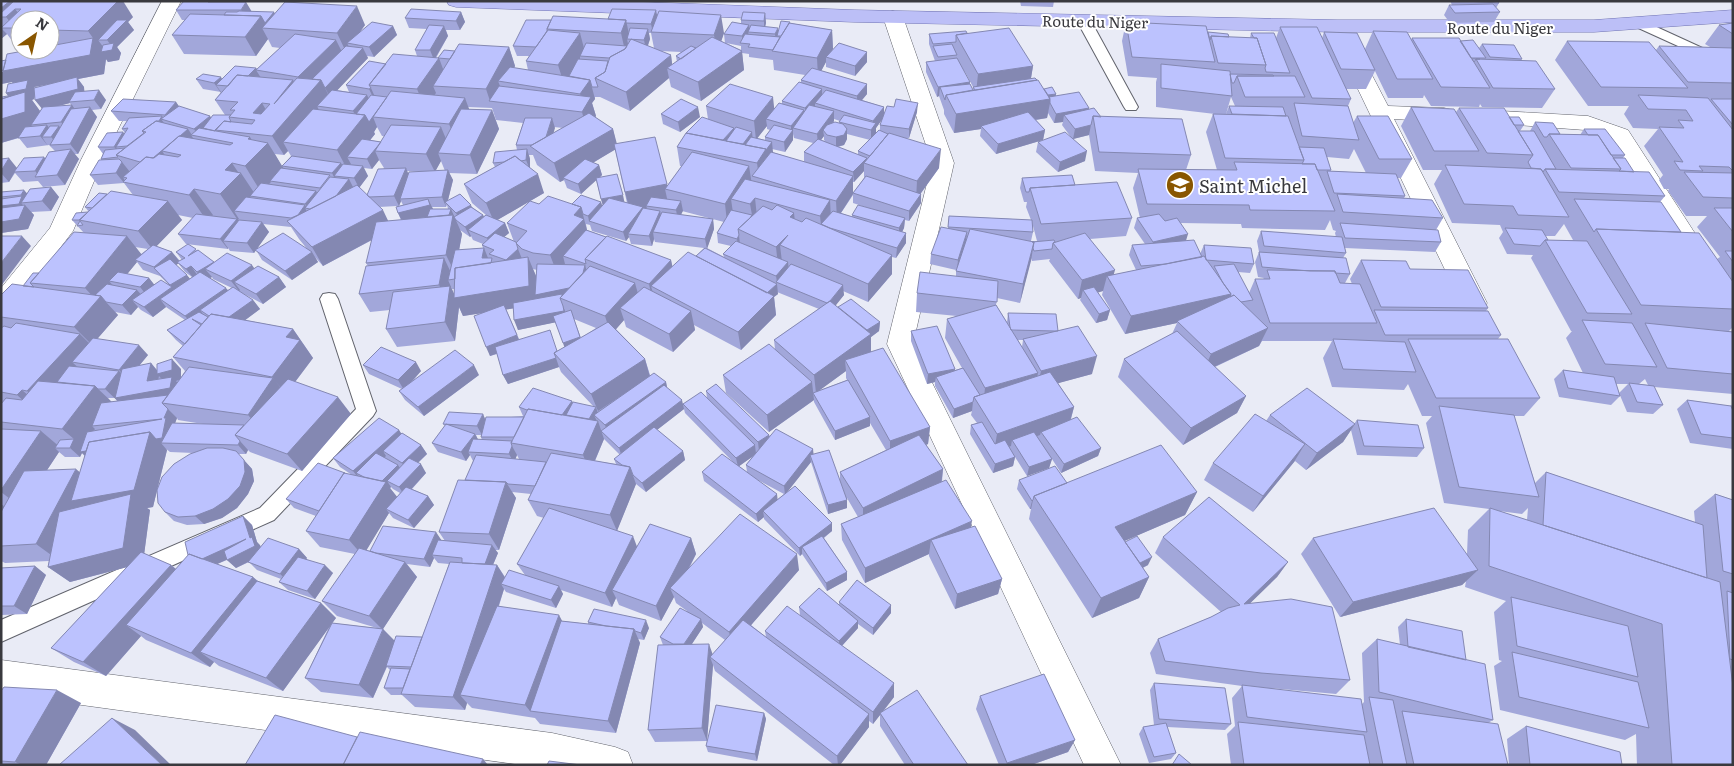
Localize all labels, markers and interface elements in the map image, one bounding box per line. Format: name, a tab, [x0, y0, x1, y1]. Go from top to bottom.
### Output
street label: Route du Niger	[1042, 9, 1148, 33]
north arrow	[10, 10, 60, 60]
text: N	[32, 12, 53, 35]
street label: Route du Niger	[1447, 16, 1553, 39]
school or university icon: Saint Michel	[1165, 170, 1195, 200]
place label: Saint Michel	[1199, 172, 1307, 199]

